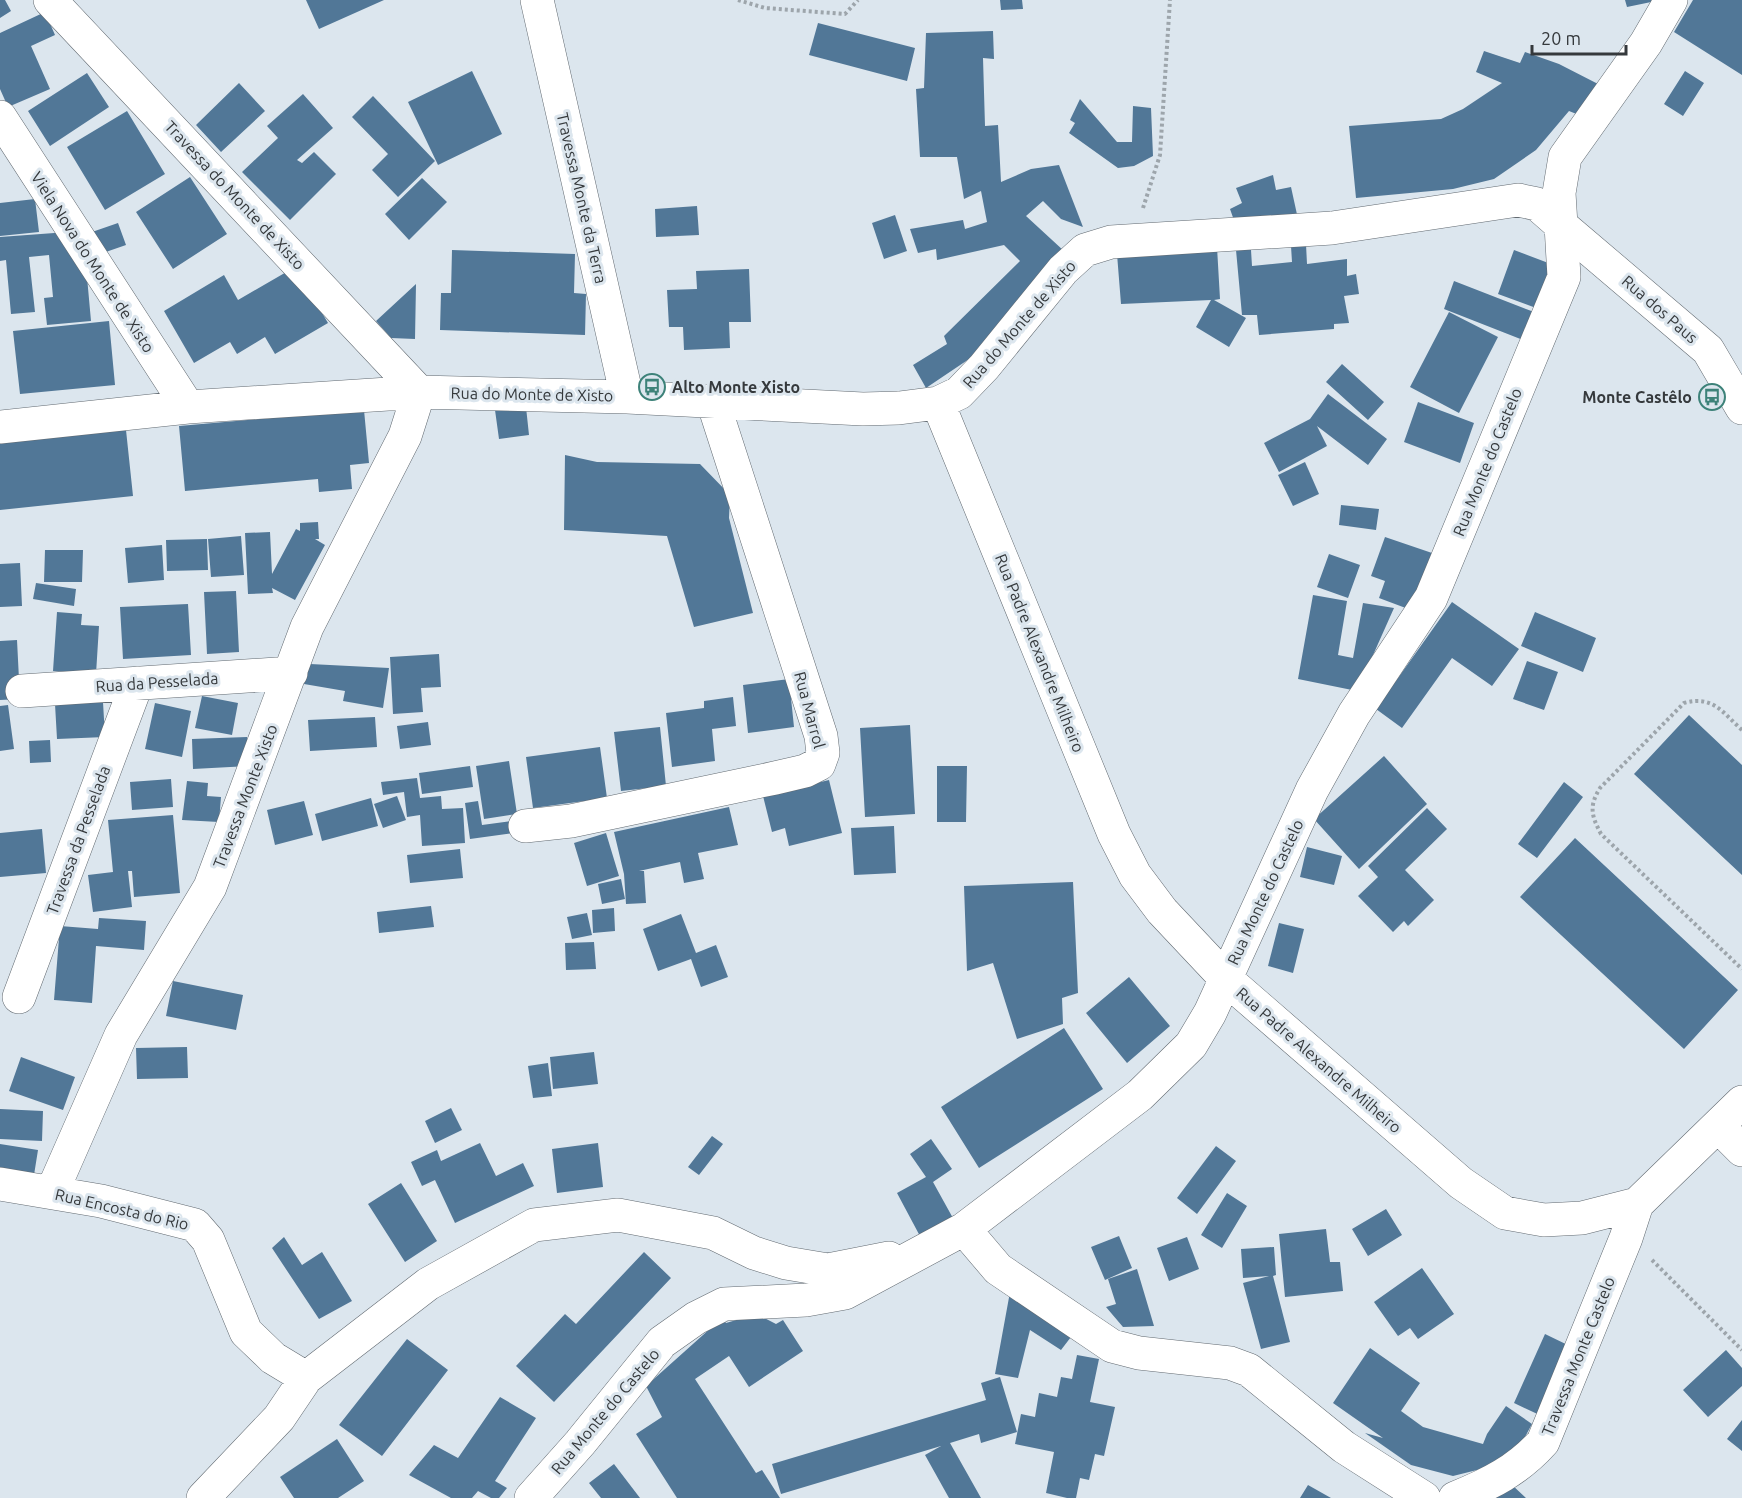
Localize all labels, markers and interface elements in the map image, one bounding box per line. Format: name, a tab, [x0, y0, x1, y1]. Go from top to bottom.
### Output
scale bar	[1532, 18, 1626, 56]
text: 20 m	[1541, 28, 1581, 48]
street label: Travessa Monte da Terra	[554, 111, 610, 285]
street label: Travessa do Monte de Xisto	[161, 117, 309, 273]
street label: Viela Nova do Monte de Xisto	[28, 168, 158, 356]
street label: Rua do Monte de Xisto	[959, 257, 1079, 391]
street label: Rua dos Paus	[1619, 271, 1701, 347]
bus stop icon: Alto Monte Xisto	[637, 372, 667, 402]
place label: Alto Monte Xisto	[672, 378, 800, 396]
bus stop icon: Monte Castêlo	[1697, 382, 1727, 412]
street label: Rua do Monte de Xisto	[450, 384, 614, 404]
street label: Rua Monte do Castelo	[1449, 385, 1525, 539]
place label: Monte Castêlo	[1582, 388, 1692, 406]
street label: Rua Padre Alexandre Milheiro	[992, 551, 1088, 755]
street label: Rua da Pesselada	[95, 669, 219, 695]
street label: Rua Marrol	[791, 670, 829, 750]
street label: Travessa Monte Xisto	[209, 722, 281, 870]
street label: Travessa da Pesselada	[43, 763, 113, 917]
street label: Rua Monte do Castelo	[1223, 817, 1307, 967]
street label: Rua Padre Alexandre Milheiro	[1233, 983, 1405, 1137]
street label: Rua Encosta do Rio	[53, 1185, 191, 1233]
street label: Travessa Monte Castelo	[1538, 1274, 1618, 1438]
street label: Rua Monte do Castelo	[547, 1345, 663, 1477]

